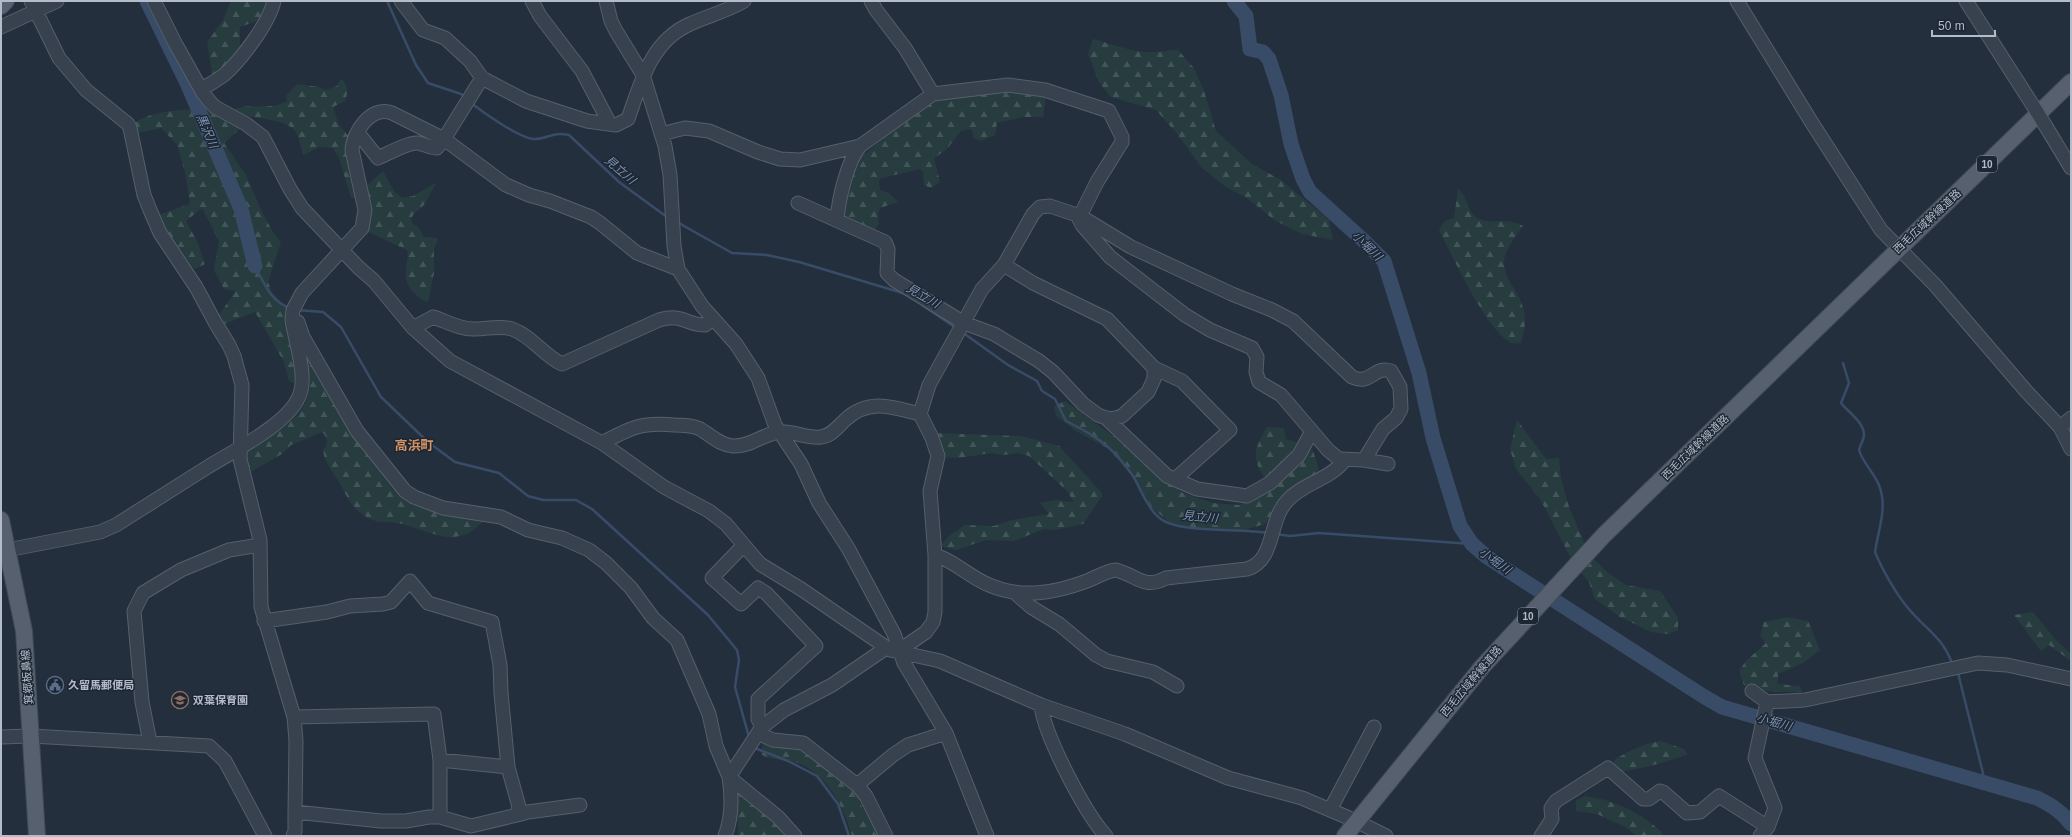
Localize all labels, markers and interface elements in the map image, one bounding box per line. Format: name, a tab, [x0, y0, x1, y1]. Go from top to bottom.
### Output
scale bar	[1932, 12, 1995, 38]
text: 50 m	[1938, 19, 1965, 33]
water label: 黒沢川	[194, 112, 221, 152]
water label: 見立川	[602, 153, 640, 188]
road number: 10	[1977, 156, 1997, 172]
street label: 西毛広域幹線道路	[1891, 187, 1963, 255]
water label: 小堀川	[1349, 228, 1386, 265]
water label: 見立川	[904, 281, 944, 312]
street label: 西毛広域幹線道路	[1659, 412, 1731, 482]
district label: 高浜町	[394, 438, 434, 453]
water label: 見立川	[1181, 508, 1221, 526]
water label: 小堀川	[1476, 545, 1515, 578]
road number: 10	[1518, 608, 1538, 624]
street label: 西毛広域幹線道路	[1438, 643, 1504, 719]
street label: 箕郷板鼻線	[19, 649, 35, 705]
public building icon: 久留馬郵便局	[45, 675, 65, 695]
place label: 久留馬郵便局	[68, 679, 134, 691]
school or university icon: 双葉保育園	[170, 690, 190, 710]
place label: 双葉保育園	[193, 694, 248, 706]
water label: 小堀川	[1755, 710, 1795, 734]

